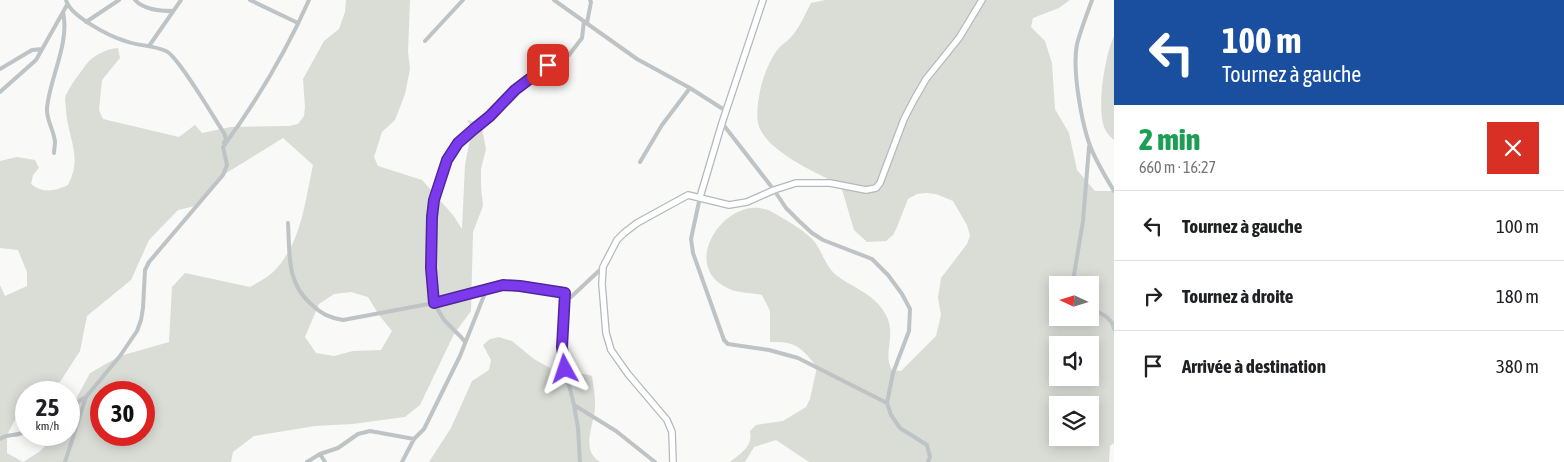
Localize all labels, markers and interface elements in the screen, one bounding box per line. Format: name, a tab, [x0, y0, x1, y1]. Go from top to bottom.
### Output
icon: left	[1139, 20, 1204, 85]
text: 100 m	[1222, 20, 1301, 60]
pin	[527, 44, 569, 86]
icon: arrive	[534, 51, 562, 79]
text: Tournez à gauche	[1222, 61, 1361, 87]
text: 2 min	[1139, 122, 1200, 156]
button: close	[1487, 122, 1539, 174]
text: 660 m · 16:27	[1139, 158, 1216, 176]
icon: left	[1139, 212, 1167, 240]
text: Tournez à gauche	[1182, 215, 1302, 237]
text: 100 m	[1496, 215, 1539, 237]
north arrow	[1049, 276, 1099, 326]
map controls	[1049, 276, 1099, 446]
icon: right	[1139, 282, 1167, 310]
text: Tournez à droite	[1182, 285, 1293, 307]
text: 180 m	[1496, 285, 1539, 307]
button: sound	[1049, 336, 1099, 386]
position arrow	[538, 342, 590, 394]
icon: arrive	[1139, 352, 1167, 380]
text: Arrivée à destination	[1182, 355, 1326, 377]
text: 380 m	[1496, 355, 1539, 377]
speed limit sign: 30	[90, 381, 155, 446]
text: 25	[36, 393, 59, 421]
button: layers	[1049, 396, 1099, 446]
text: km/h	[36, 419, 59, 433]

